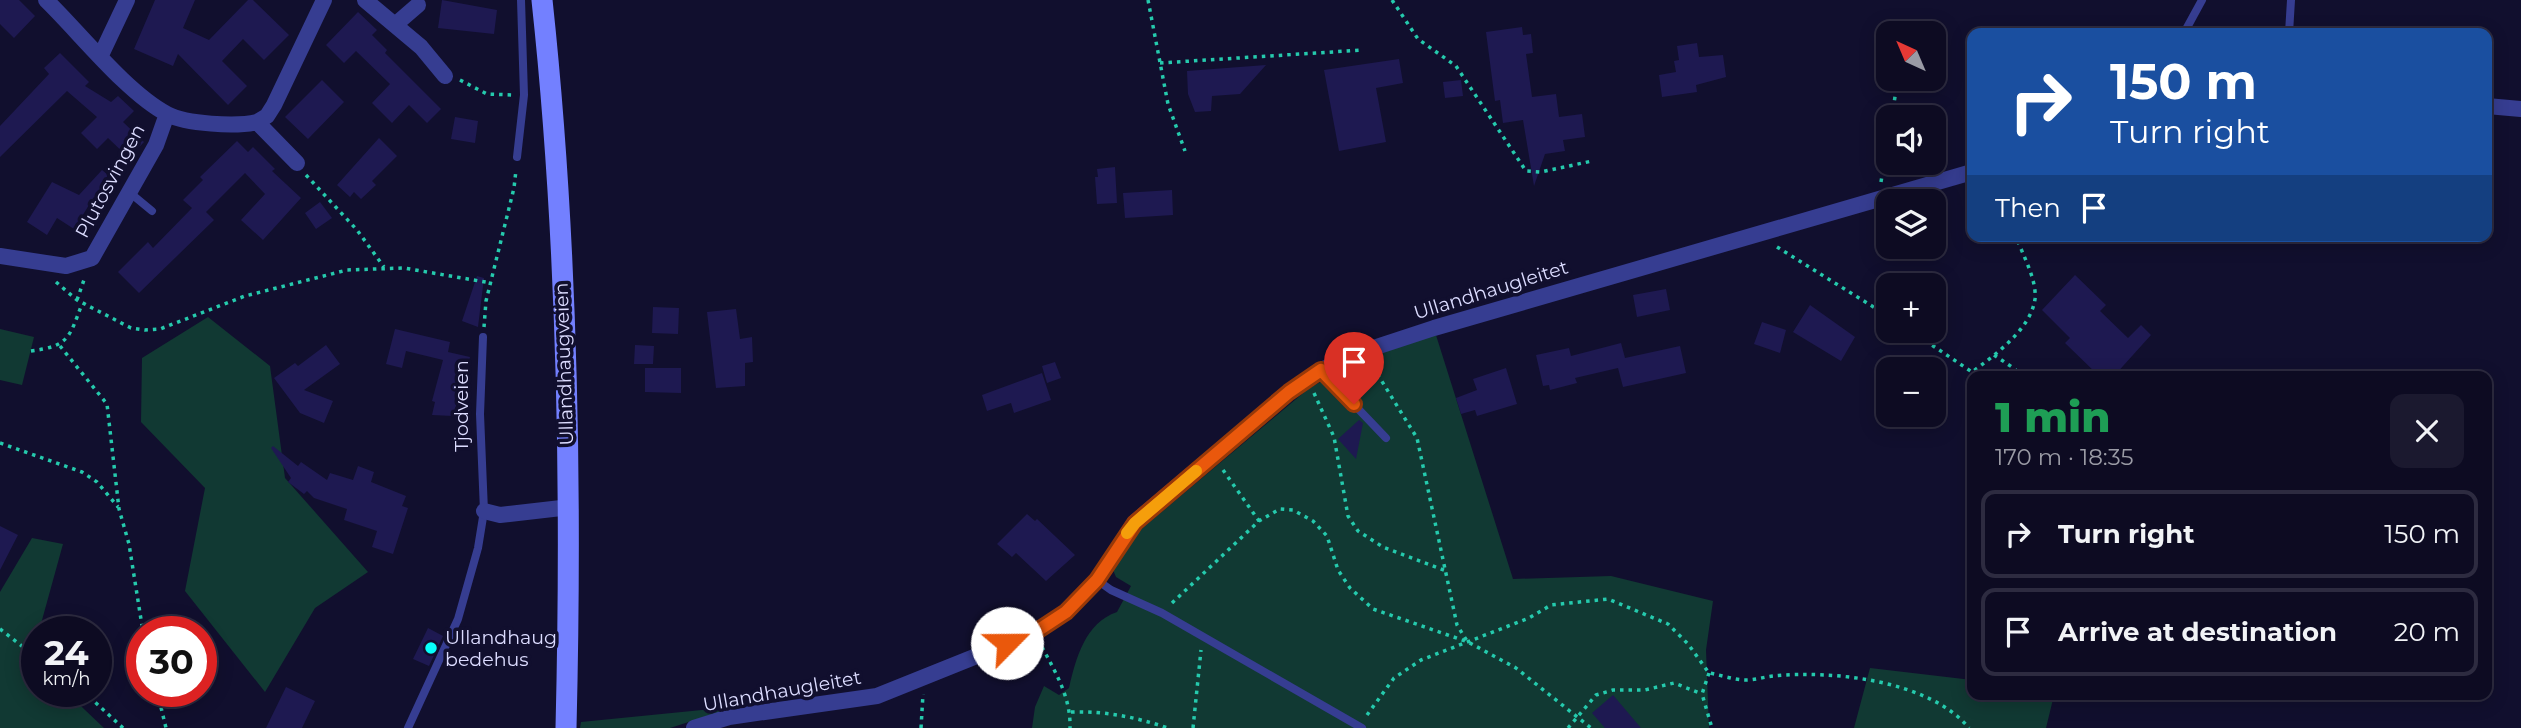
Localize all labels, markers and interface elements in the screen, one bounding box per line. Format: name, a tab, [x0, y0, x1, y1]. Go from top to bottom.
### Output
north arrow	[1876, 21, 1946, 91]
map controls	[1876, 21, 1946, 427]
text: 150 m	[2110, 52, 2257, 111]
icon: right	[1995, 56, 2086, 147]
button: sound	[1876, 105, 1946, 175]
text: Turn right	[2110, 112, 2270, 151]
street label: Plutosvingen	[70, 120, 150, 242]
button: layers	[1876, 189, 1946, 259]
icon: arrive	[2075, 189, 2113, 227]
text: Then	[1995, 192, 2061, 224]
street label: Ullandhaugleitet	[1411, 256, 1571, 324]
button: +	[1876, 273, 1946, 343]
street label: Ullandhaugveien	[550, 282, 578, 446]
pin	[1324, 332, 1384, 404]
icon: arrive	[1335, 343, 1373, 381]
button: −	[1876, 357, 1946, 427]
street label: Tjodveien	[450, 360, 473, 452]
text: 1 min	[1995, 391, 2111, 443]
button: close	[2390, 394, 2464, 468]
text: 170 m · 18:35	[1995, 443, 2134, 471]
icon: right	[1999, 515, 2037, 553]
text: Turn right	[2058, 518, 2194, 550]
text: 150 m	[2384, 518, 2460, 550]
position arrow	[970, 606, 1044, 680]
icon: arrive	[1999, 613, 2037, 651]
speed limit sign: 30	[126, 616, 217, 707]
text: Arrive at destination	[2058, 616, 2337, 648]
text: 20 m	[2394, 616, 2460, 648]
place label: Ullandhaug bedehus	[445, 626, 557, 671]
text: 24	[44, 631, 89, 674]
marker: Ullandhaug bedehus	[423, 640, 439, 656]
street label: Ullandhaugleitet	[701, 666, 863, 716]
text: km/h	[42, 668, 91, 690]

